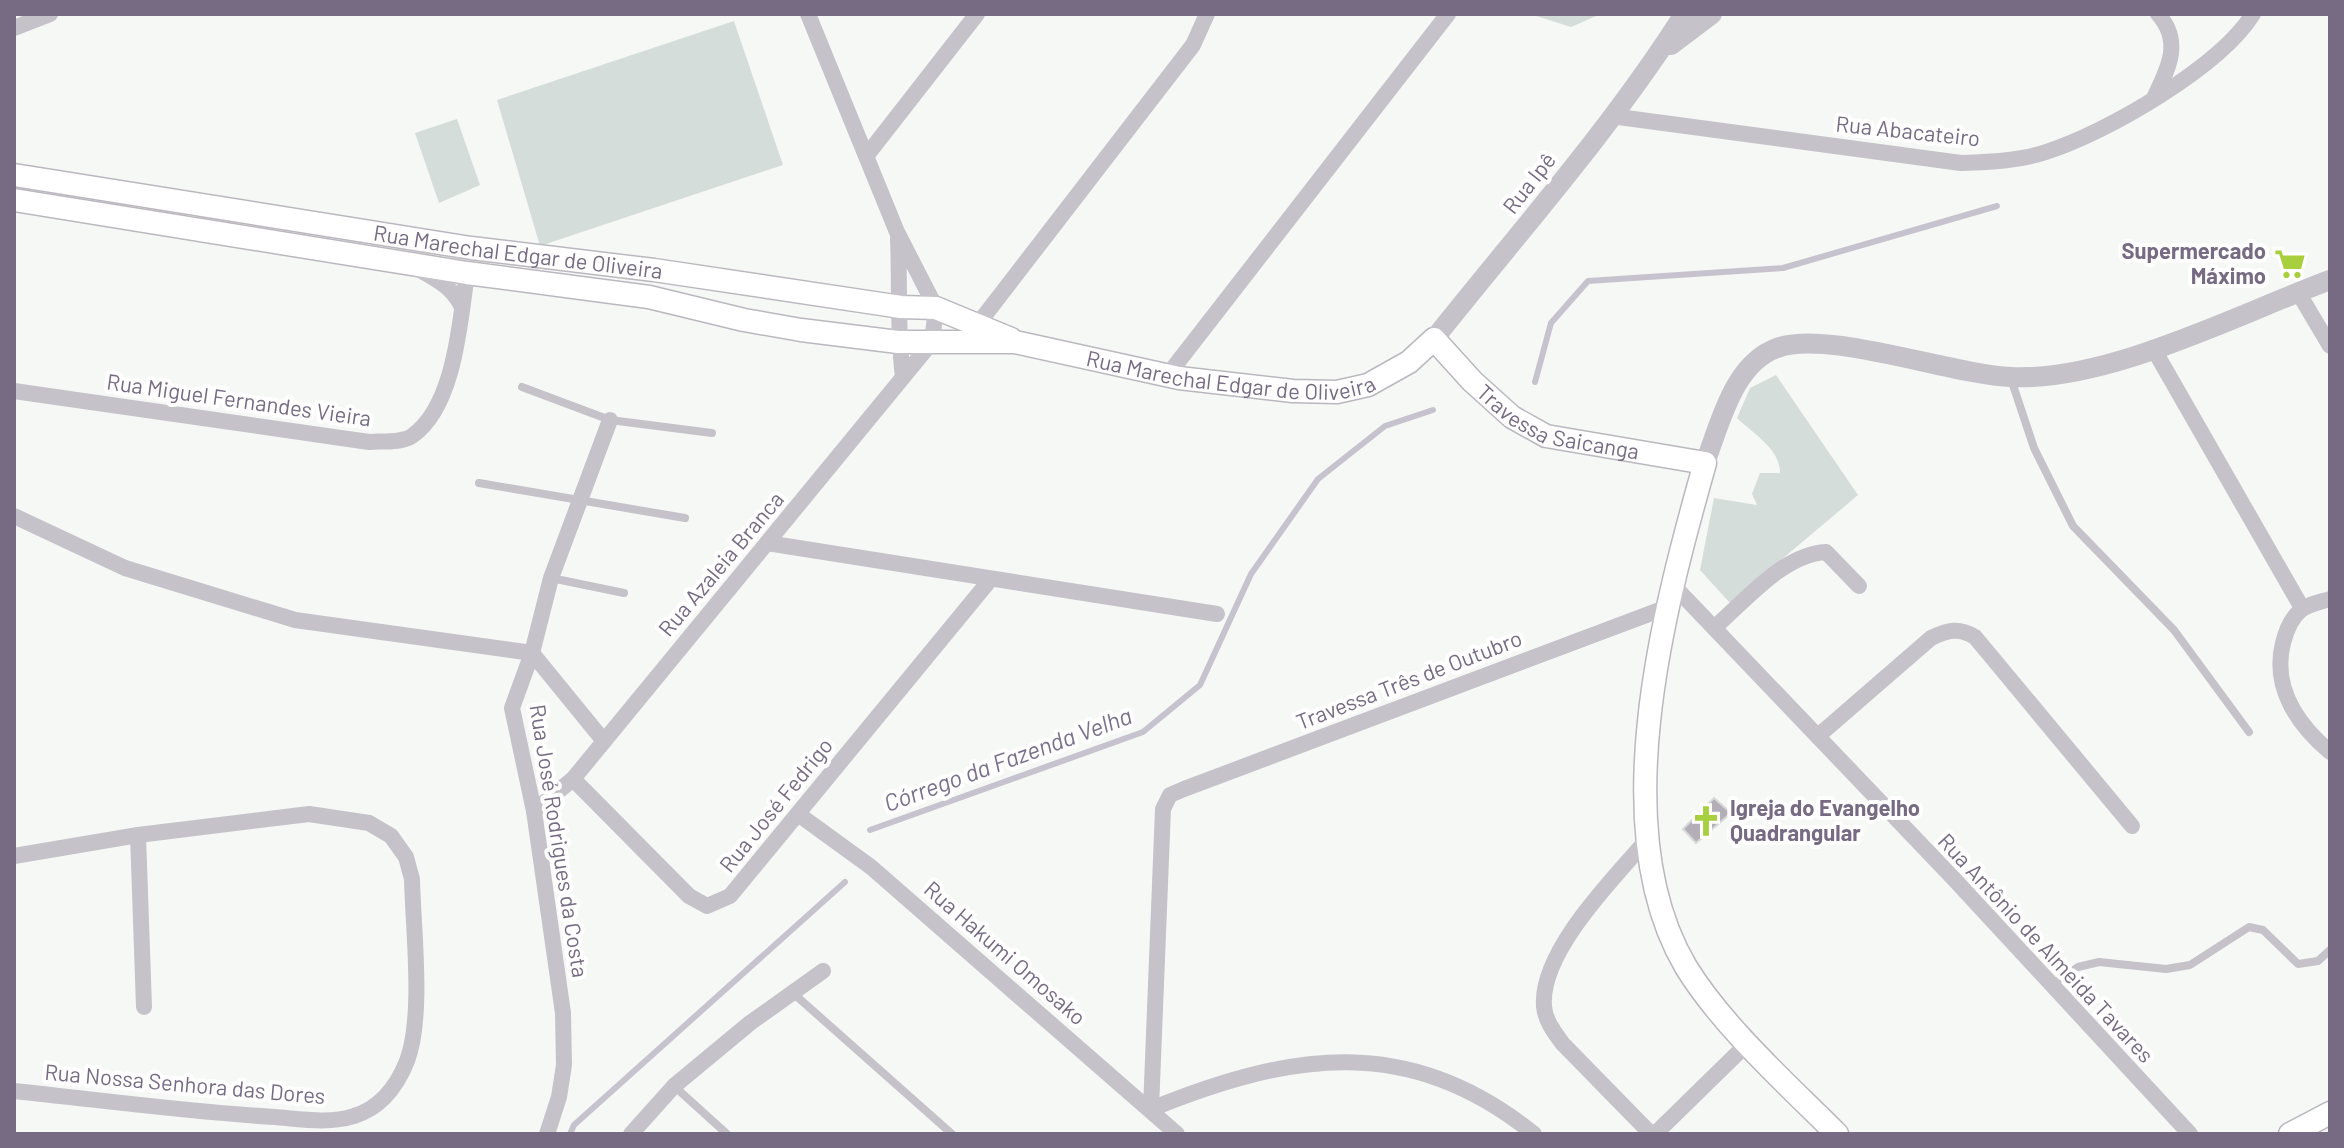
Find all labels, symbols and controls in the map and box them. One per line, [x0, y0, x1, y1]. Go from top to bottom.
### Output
street label: Rua Abacateiro [1835, 109, 1982, 151]
street label: Rua Ipê [1496, 147, 1560, 218]
street label: Rua Marechal Edgar de Oliveira [372, 219, 665, 283]
place label: Supermercado Máximo [2121, 237, 2266, 288]
supermarket icon: Supermercado Máximo [2273, 247, 2307, 281]
street label: Rua Marechal Edgar de Oliveira [1084, 344, 1380, 404]
street label: Rua Miguel Fernandes Vieira [105, 368, 373, 430]
street label: Travessa Saicanga [1472, 378, 1641, 464]
street label: Rua Azaleia Branca [652, 486, 788, 641]
street label: Travessa Três de Outubro [1292, 624, 1525, 734]
water label: Córrego da Fazenda Velha [879, 700, 1136, 817]
street label: Rua José Rodrigues da Costa [526, 702, 594, 979]
street label: Rua José Fedrigo [713, 732, 837, 877]
place label: Igreja do Evangelho Quadrangular [1730, 794, 1920, 845]
church icon: Igreja do Evangelho Quadrangular [1689, 804, 1723, 838]
street label: Rua Antônio de Almeida Tavares [1934, 827, 2160, 1067]
street label: Rua Hakumi Omosako [920, 875, 1092, 1030]
street label: Rua Nossa Senhora das Dores [44, 1058, 327, 1108]

